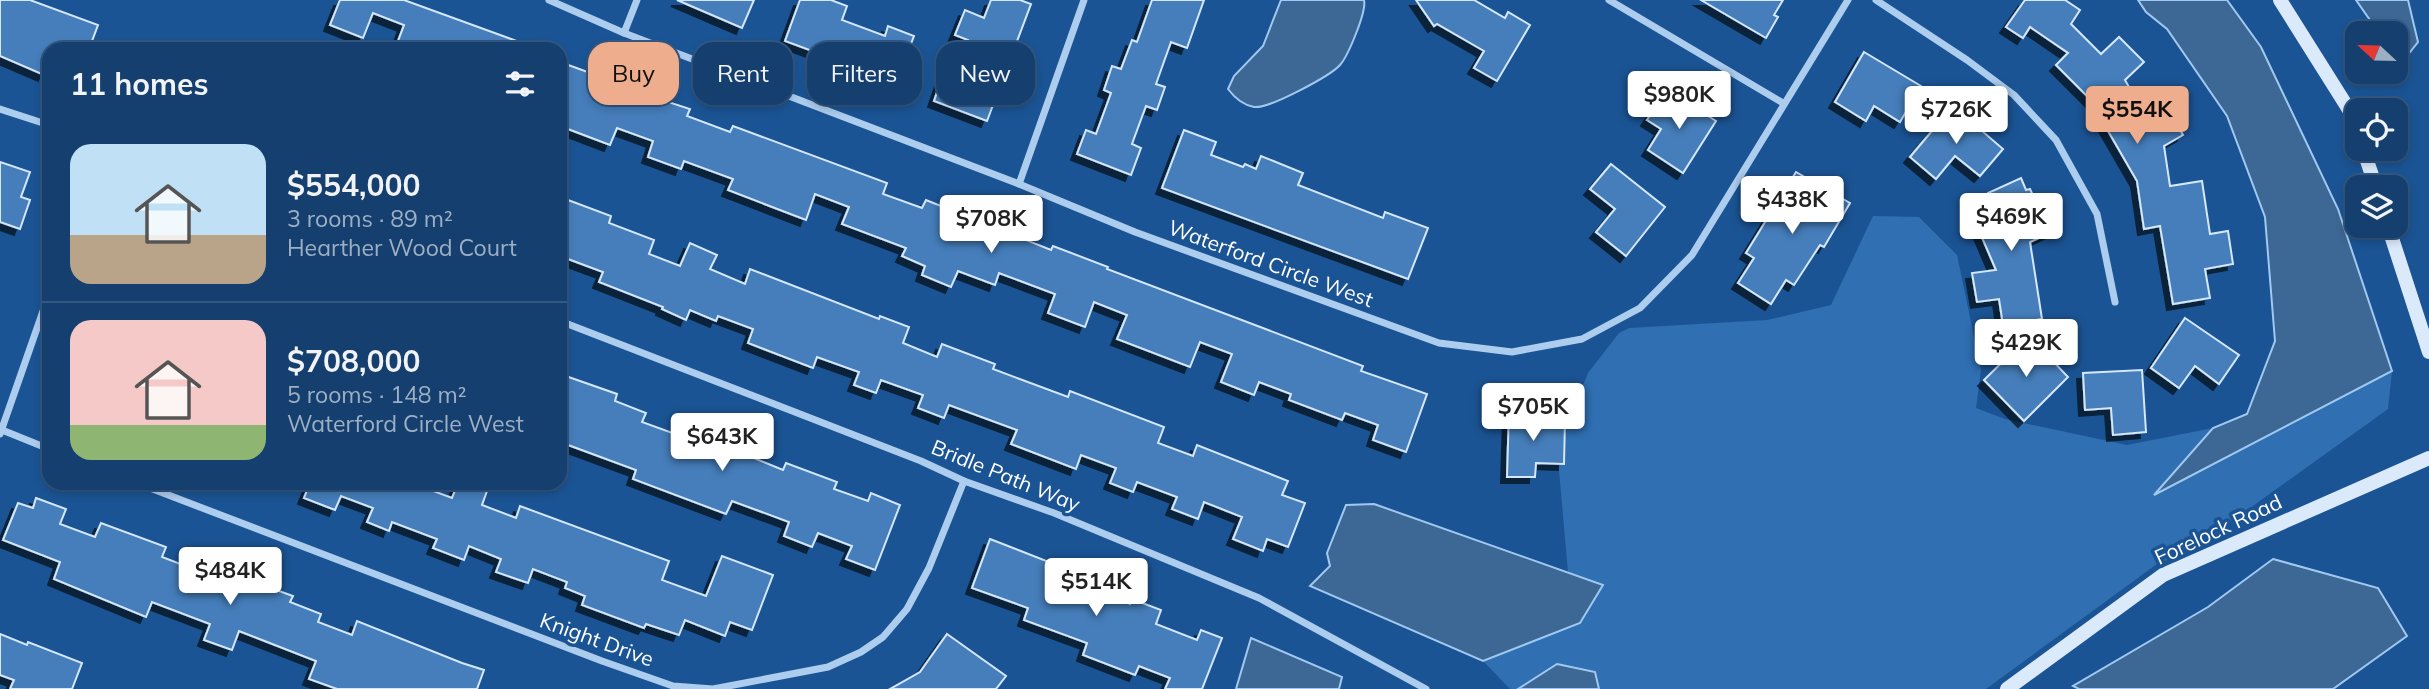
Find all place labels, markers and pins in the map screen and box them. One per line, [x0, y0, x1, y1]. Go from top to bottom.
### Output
pin: $980K [1630, 72, 1728, 131]
pin: $726K [1907, 86, 2005, 146]
pin: $554K [2088, 86, 2186, 146]
pin: $438K [1743, 176, 1841, 236]
pin: $469K [1962, 194, 2060, 253]
pin: $708K [942, 196, 1040, 255]
pin: $429K [1977, 320, 2075, 379]
pin: $705K [1484, 384, 1582, 443]
pin: $643K [673, 414, 771, 473]
pin: $484K [181, 548, 279, 607]
pin: $514K [1047, 558, 1145, 618]

